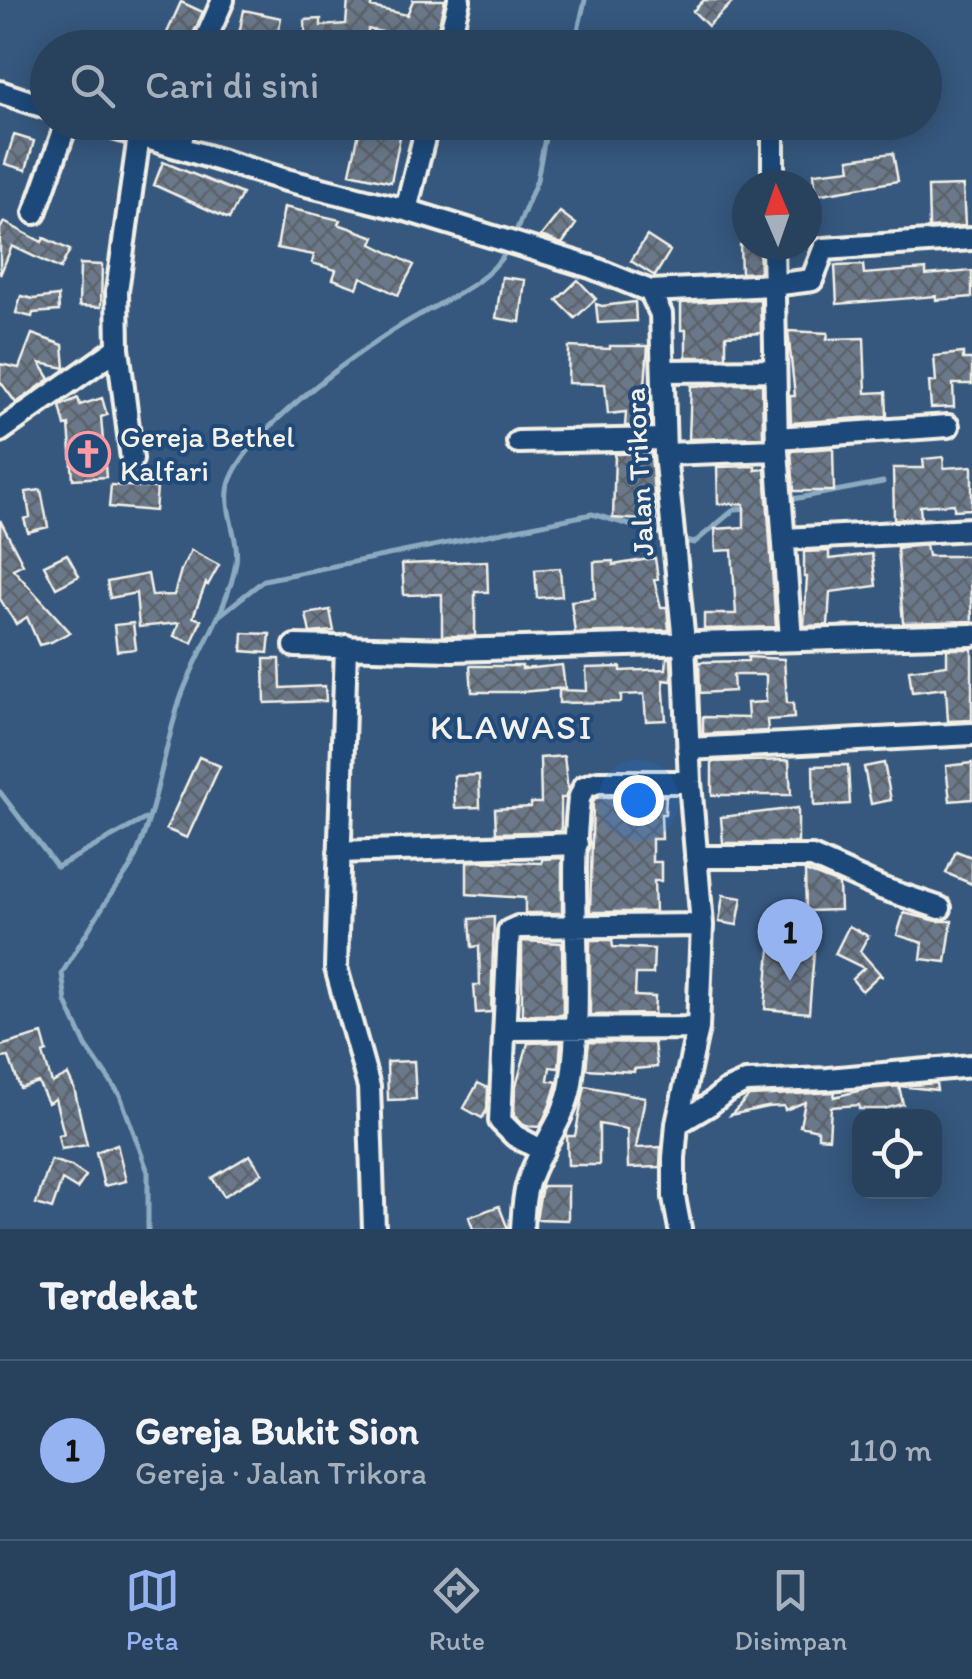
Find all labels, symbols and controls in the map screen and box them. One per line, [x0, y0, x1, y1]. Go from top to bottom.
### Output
search box [30, 30, 942, 140]
icon: search [65, 58, 120, 113]
text: Cari di sini [145, 62, 319, 108]
north arrow [732, 170, 822, 260]
street label: Jalan Trikora [616, 387, 661, 557]
place label: Gereja Bethel Kalfari [120, 418, 295, 489]
church icon: Gereja Bethel Kalfari [65, 431, 111, 477]
district label: KLAWASI [430, 706, 594, 748]
your location [613, 775, 664, 826]
pin: 1 [758, 898, 822, 981]
map controls [852, 1109, 942, 1199]
button: locate [852, 1109, 942, 1199]
text: Terdekat [40, 1269, 198, 1320]
text: Gereja Bukit Sion [135, 1408, 419, 1454]
text: 1 [65, 1431, 80, 1469]
text: 110 m [848, 1431, 932, 1469]
text: Gereja · Jalan Trikora [135, 1454, 427, 1492]
tab: Peta [125, 1563, 180, 1657]
tab: Rute [429, 1563, 485, 1657]
tab: Disimpan [734, 1563, 847, 1657]

